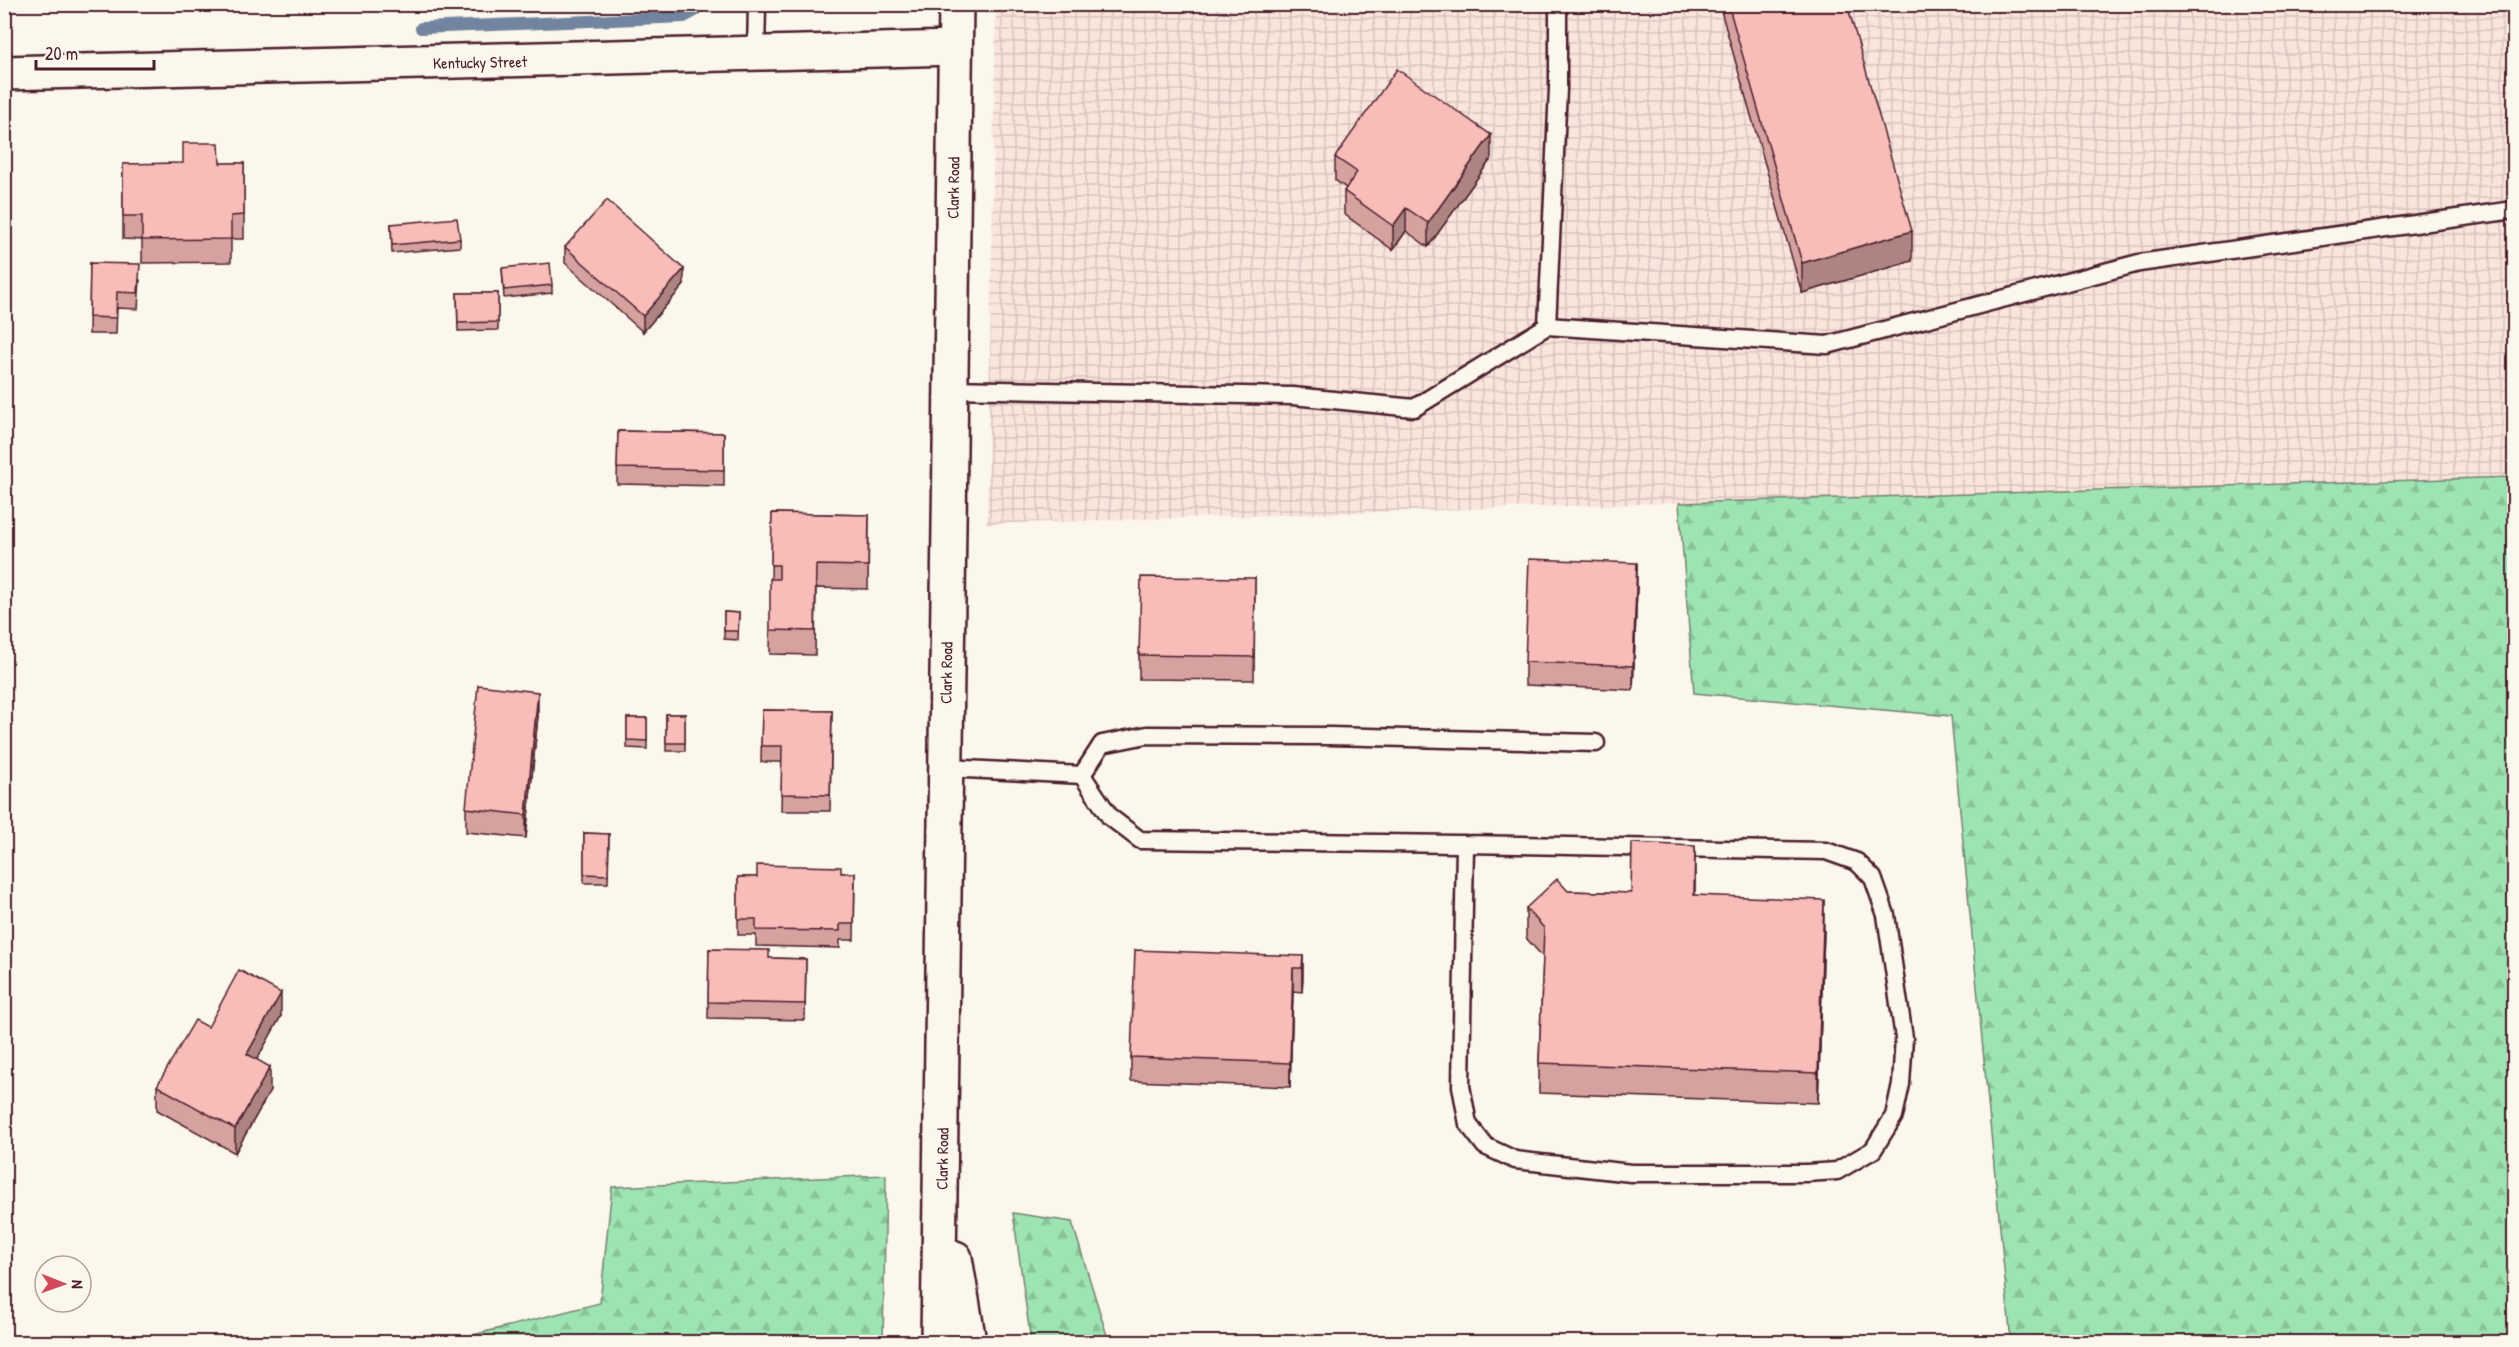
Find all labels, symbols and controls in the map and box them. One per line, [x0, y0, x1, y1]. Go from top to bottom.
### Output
scale bar [36, 33, 154, 71]
text: 20 m [45, 41, 78, 66]
street label: Kentucky Street [433, 50, 528, 74]
street label: Clark Road [941, 157, 965, 219]
street label: Clark Road [934, 642, 958, 704]
street label: Clark Road [930, 1128, 954, 1190]
north arrow [33, 1254, 93, 1314]
text: N [67, 1280, 89, 1289]

